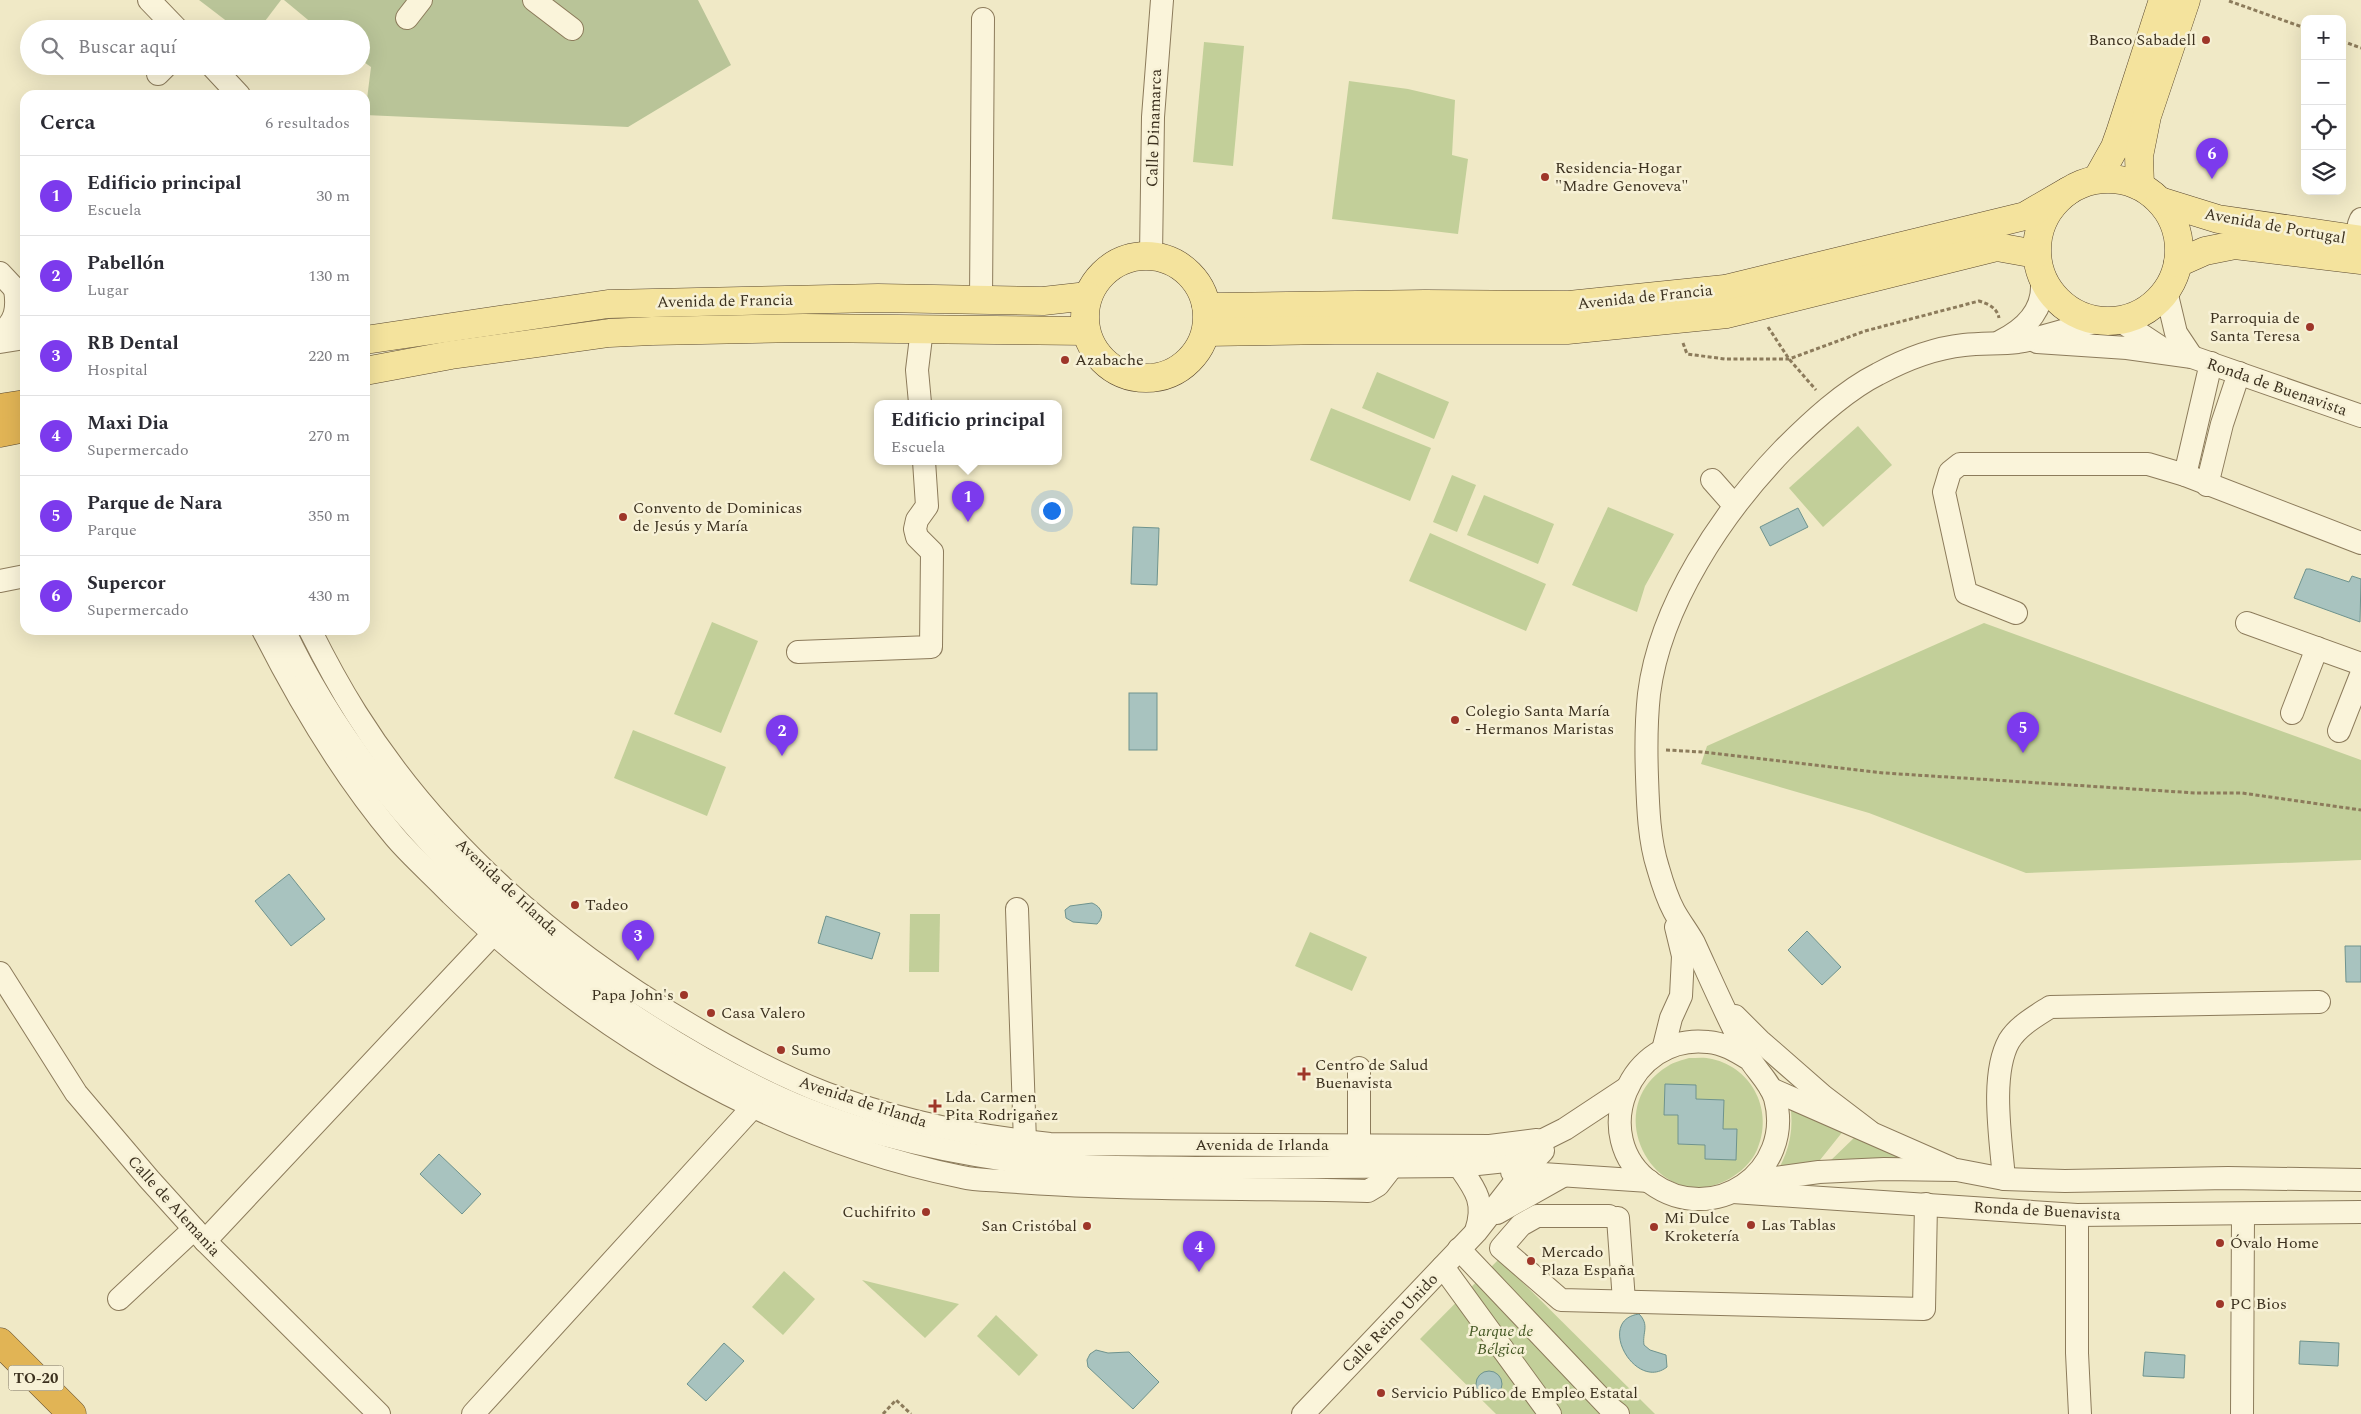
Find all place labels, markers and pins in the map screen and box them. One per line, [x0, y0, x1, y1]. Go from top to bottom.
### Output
place label: Banco Sabadell [2089, 28, 2196, 52]
marker: Banco Sabadell [2200, 34, 2212, 46]
pin: 6 [2196, 138, 2228, 179]
place label: Residencia-Hogar "Madre Genoveva" [1555, 156, 1689, 198]
marker: Residencia-Hogar "Madre Genoveva" [1539, 171, 1551, 183]
place label: Parroquia de Santa Teresa [2209, 306, 2300, 348]
marker: Parroquia de Santa Teresa [2304, 321, 2316, 333]
place label: Azabache [1075, 348, 1144, 372]
marker: Azabache [1059, 354, 1071, 366]
pin: 1 [952, 481, 984, 522]
place label: Convento de Dominicas de Jesús y María [633, 496, 803, 538]
marker: Convento de Dominicas de Jesús y María [617, 511, 629, 523]
place label: Colegio Santa María - Hermanos Maristas [1465, 699, 1614, 741]
pin: 5 [2007, 712, 2039, 753]
marker: Colegio Santa María - Hermanos Maristas [1449, 714, 1461, 726]
pin: 2 [766, 715, 798, 756]
place label: Tadeo [585, 893, 628, 917]
marker: Tadeo [569, 899, 581, 911]
pin: 3 [622, 920, 654, 961]
place label: Papa John's [591, 983, 674, 1007]
marker: Papa John's [678, 989, 690, 1001]
place label: Casa Valero [721, 1001, 805, 1025]
marker: Casa Valero [705, 1007, 717, 1019]
place label: Sumo [791, 1038, 831, 1062]
marker: Sumo [775, 1044, 787, 1056]
place label: Centro de Salud Buenavista [1315, 1053, 1428, 1095]
marker: Centro de Salud Buenavista [1297, 1067, 1311, 1081]
place label: Lda. Carmen Pita Rodrigañez [945, 1085, 1058, 1127]
marker: Lda. Carmen Pita Rodrigañez [929, 1100, 941, 1112]
place label: Cuchifrito [842, 1200, 916, 1224]
marker: Cuchifrito [920, 1206, 932, 1218]
place label: Mi Dulce Kroketería [1664, 1206, 1740, 1248]
place label: Las Tablas [1761, 1213, 1836, 1237]
place label: San Cristóbal [982, 1214, 1077, 1238]
marker: Las Tablas [1745, 1219, 1757, 1231]
marker: San Cristóbal [1081, 1220, 1093, 1232]
marker: Mi Dulce Kroketería [1648, 1221, 1660, 1233]
pin: 4 [1183, 1231, 1215, 1272]
place label: Óvalo Home [2230, 1231, 2319, 1255]
marker: Óvalo Home [2214, 1237, 2226, 1249]
place label: Mercado Plaza España [1541, 1240, 1635, 1282]
marker: Mercado Plaza España [1525, 1255, 1537, 1267]
place label: PC Bios [2230, 1292, 2287, 1316]
marker: PC Bios [2214, 1298, 2226, 1310]
place label: Servicio Público de Empleo Estatal [1391, 1381, 1638, 1405]
marker: Servicio Público de Empleo Estatal [1375, 1387, 1387, 1399]

